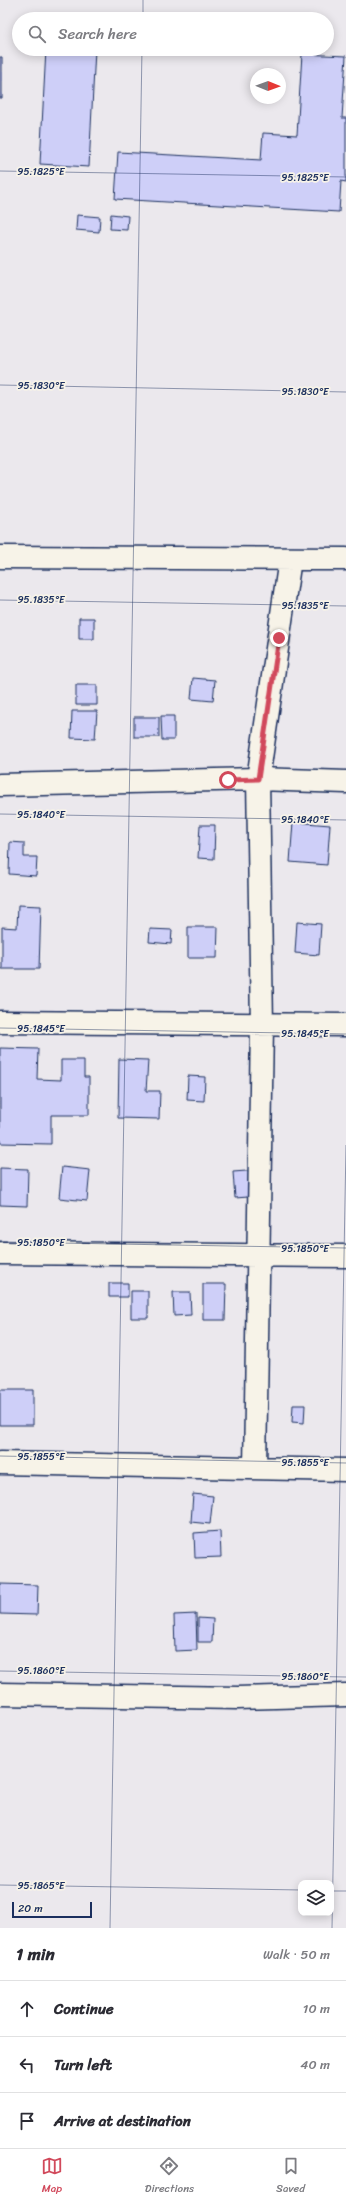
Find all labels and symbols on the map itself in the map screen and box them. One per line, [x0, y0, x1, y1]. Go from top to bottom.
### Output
north arrow [250, 68, 286, 104]
text: 95.1825°E [17, 163, 66, 181]
text: 95.1825°E [281, 169, 330, 187]
text: 95.1830°E [17, 377, 66, 395]
text: 95.1830°E [281, 383, 330, 401]
text: 95.1835°E [17, 591, 66, 609]
text: 95.1835°E [281, 597, 330, 615]
route end [270, 629, 288, 647]
route start [219, 771, 237, 789]
text: 95.1840°E [17, 806, 66, 824]
text: 95.1840°E [281, 811, 330, 829]
text: 95.1845°E [17, 1020, 66, 1038]
text: 95.1845°E [281, 1025, 330, 1043]
text: 95.1850°E [17, 1234, 66, 1252]
text: 95.1850°E [281, 1240, 330, 1258]
text: 95.1855°E [17, 1448, 66, 1466]
text: 95.1855°E [281, 1454, 330, 1472]
text: 95.1860°E [17, 1662, 66, 1680]
text: 95.1860°E [281, 1668, 330, 1686]
text: 95.1865°E [17, 1877, 66, 1895]
scale bar [12, 1900, 92, 1919]

